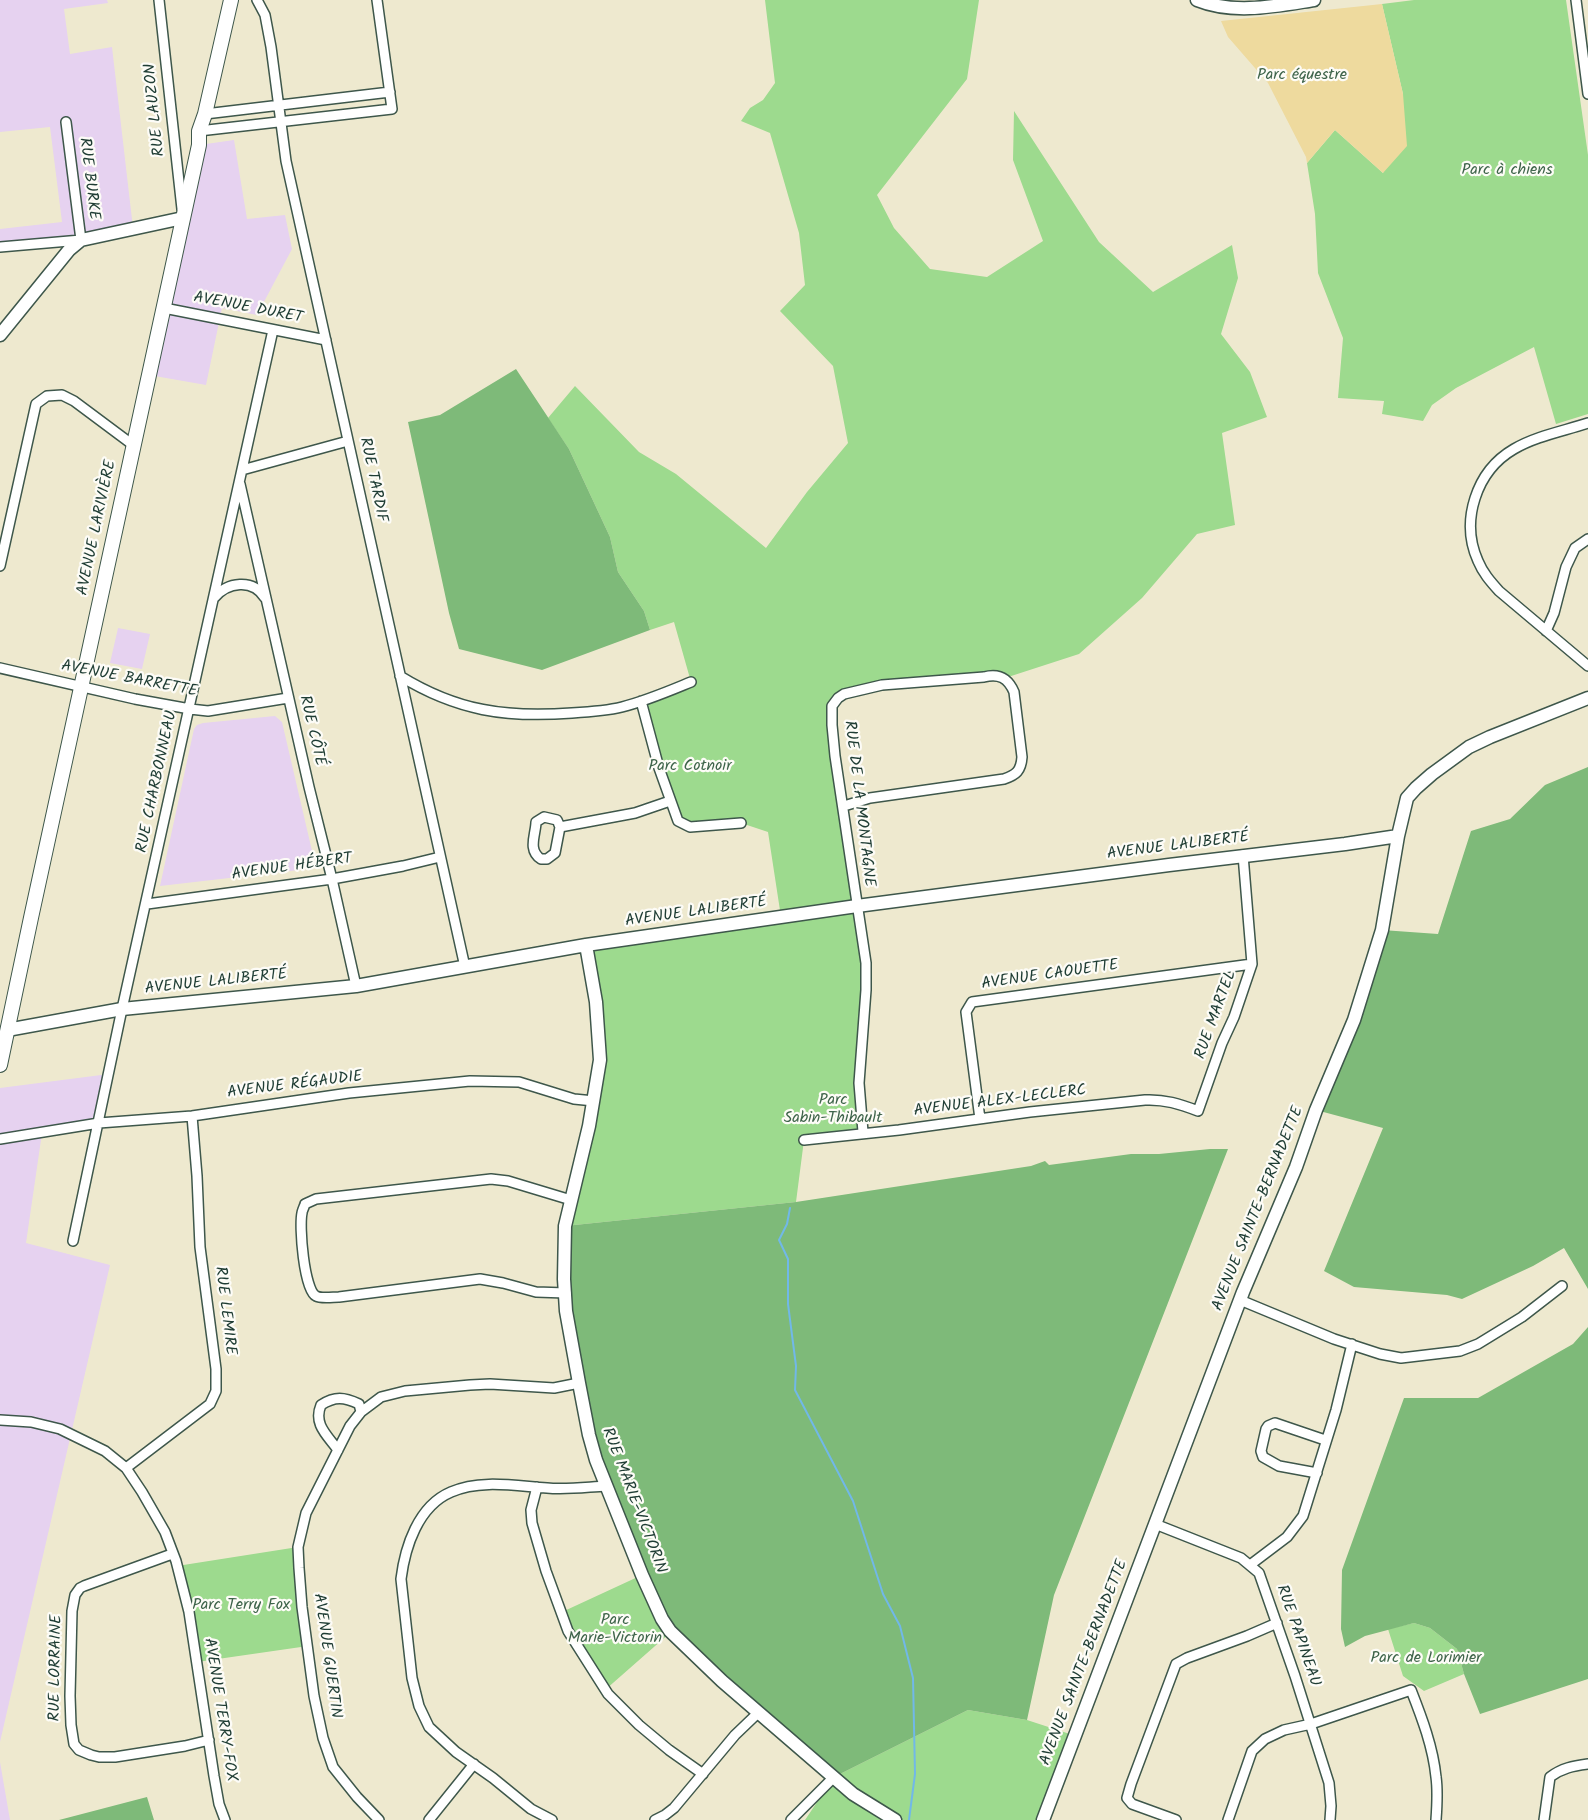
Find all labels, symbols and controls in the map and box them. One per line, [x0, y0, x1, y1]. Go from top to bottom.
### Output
street label: RUE LAUZON [142, 63, 170, 157]
park label: Parc équestre [1257, 66, 1347, 86]
street label: RUE BURKE [73, 137, 103, 221]
park label: Parc à chiens [1461, 161, 1553, 181]
street label: AVENUE DURET [192, 289, 304, 329]
street label: RUE TARDIF [354, 436, 390, 524]
street label: AVENUE LARIVIÈRE [74, 458, 122, 598]
street label: AVENUE BARRETTE [59, 657, 199, 703]
street label: RUE CÔTÉ [294, 694, 328, 768]
street label: RUE CHARBONNEAU [134, 709, 182, 855]
street label: RUE DE LA MONTAGNE [838, 720, 878, 888]
park label: Parc Cotnoir [649, 757, 731, 777]
street label: AVENUE LALIBERTÉ [1106, 829, 1250, 865]
street label: AVENUE HÉBERT [231, 850, 353, 886]
street label: AVENUE LALIBERTÉ [624, 894, 768, 932]
street label: AVENUE CAOUETTE [980, 957, 1120, 995]
street label: AVENUE LALIBERTÉ [144, 966, 288, 1000]
street label: RUE MARTEL [1192, 968, 1242, 1062]
street label: AVENUE RÉGAUDIE [226, 1068, 364, 1104]
street label: AVENUE ALEX-LECLERC [913, 1082, 1087, 1122]
park label: Parc Sabin-Thibault [784, 1091, 882, 1129]
street label: AVENUE SAINTE-BERNADETTE [1209, 1104, 1309, 1314]
street label: RUE LEMIRE [209, 1266, 239, 1356]
street label: RUE MARIE-VICTORIN [596, 1425, 670, 1577]
street label: AVENUE SAINTE-BERNADETTE [1037, 1557, 1133, 1769]
street label: RUE PAPINEAU [1271, 1583, 1323, 1689]
street label: AVENUE GUERTIN [308, 1592, 344, 1720]
park label: Parc Terry Fox [192, 1596, 290, 1616]
park label: Parc Marie-Victorin [568, 1611, 662, 1649]
street label: RUE LORRAINE [46, 1614, 68, 1722]
street label: AVENUE TERRY-FOX [198, 1637, 240, 1783]
park label: Parc de Lorimier [1371, 1649, 1481, 1669]

